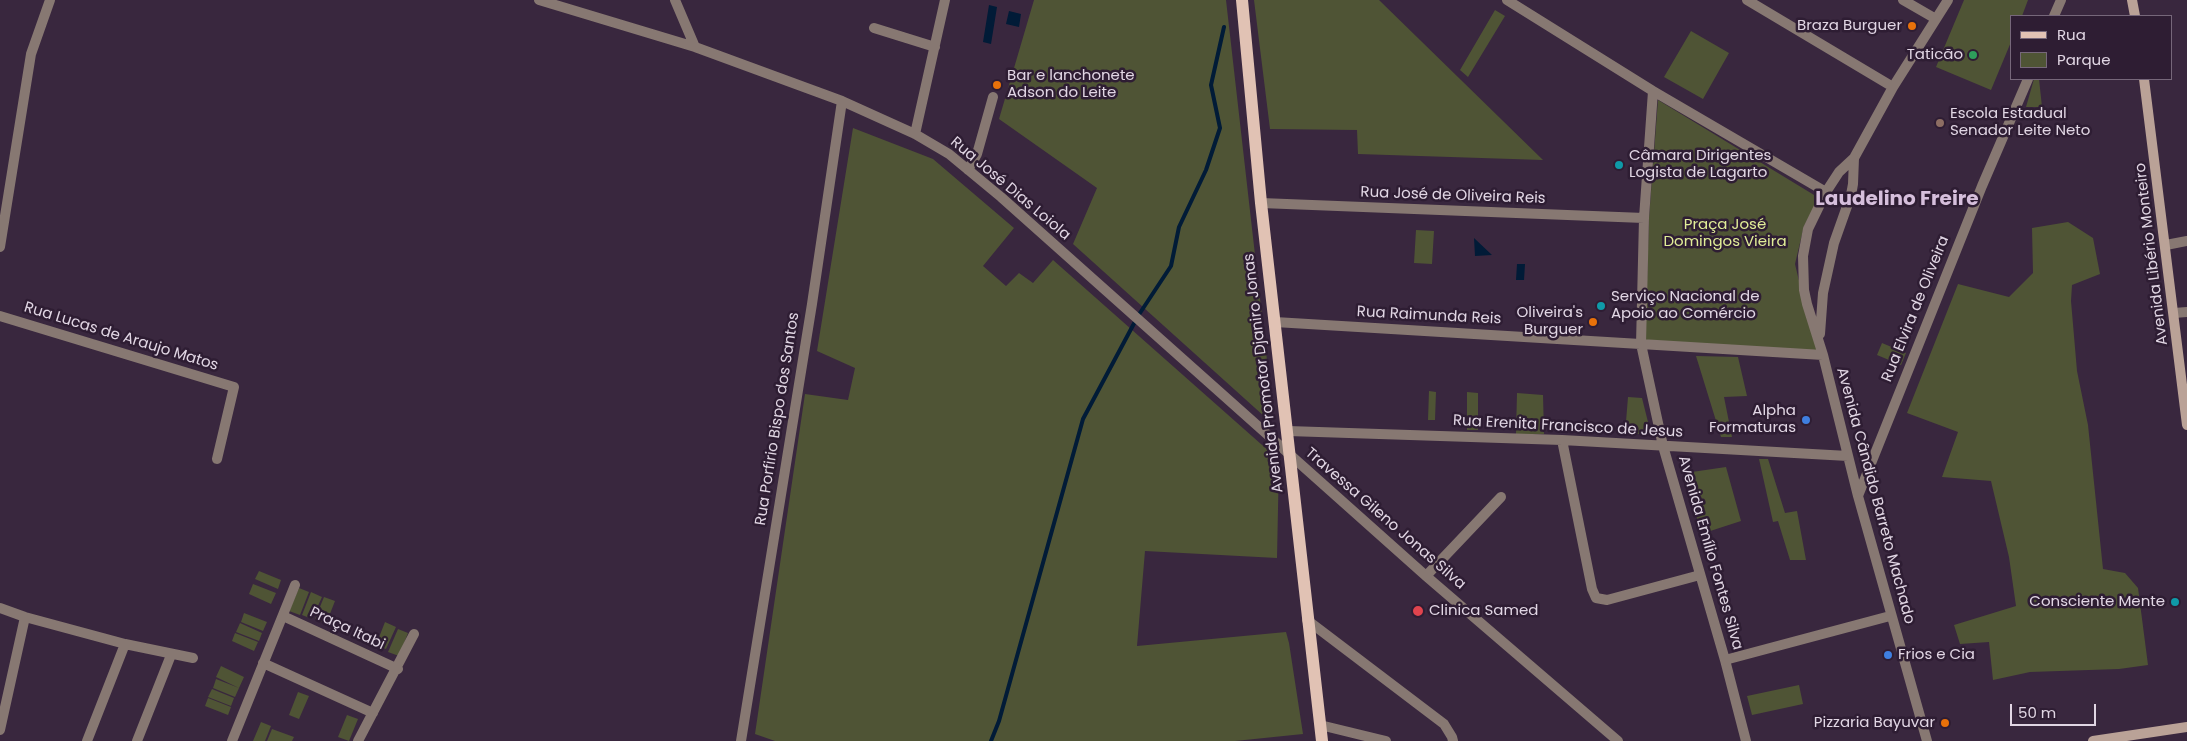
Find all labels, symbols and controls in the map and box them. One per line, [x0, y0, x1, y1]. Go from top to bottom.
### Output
legend [2010, 15, 2172, 80]
place label: Braza Burguer [1797, 17, 1902, 35]
marker: Braza Burguer [1906, 20, 1918, 32]
text: Rua [2057, 24, 2086, 45]
place label: Taticão [1907, 46, 1963, 64]
marker: Taticão [1967, 49, 1979, 61]
text: Parque [2057, 49, 2110, 70]
place label: Bar e lanchonete Adson do Leite [1007, 67, 1135, 102]
marker: Bar e lanchonete Adson do Leite [991, 79, 1003, 91]
place label: Escola Estadual Senador Leite Neto [1950, 105, 2090, 140]
marker: Escola Estadual Senador Leite Neto [1934, 117, 1946, 129]
street label: Rua José Dias Loiola [946, 134, 1074, 244]
place label: Câmara Dirigentes Logista de Lagarto [1629, 147, 1771, 182]
marker: Câmara Dirigentes Logista de Lagarto [1613, 159, 1625, 171]
street label: Avenida Libério Monteiro [2132, 162, 2172, 346]
street label: Rua José de Oliveira Reis [1360, 184, 1546, 208]
district label: Laudelino Freire [1815, 188, 1979, 212]
park label: Praça José Domingos Vieira [1663, 216, 1787, 251]
street label: Rua Elvira de Oliveira [1878, 233, 1954, 385]
street label: Avenida Promotor Djaniro Jonas [1240, 252, 1288, 494]
place label: Serviço Nacional de Apoio ao Comércio [1611, 288, 1759, 323]
street label: Rua Lucas de Araujo Matos [22, 299, 220, 375]
marker: Serviço Nacional de Apoio ao Comércio [1595, 300, 1607, 312]
street label: Rua Raimunda Reis [1356, 303, 1502, 329]
place label: Oliveira's Burguer [1516, 304, 1583, 339]
street label: Rua Porfirio Bispo dos Santos [752, 311, 804, 527]
marker: Oliveira's Burguer [1587, 316, 1599, 328]
street label: Avenida Cândido Barreto Machado [1832, 366, 1918, 626]
place label: Alpha Formaturas [1709, 402, 1796, 437]
street label: Rua Erenita Francisco de Jesus [1452, 412, 1684, 442]
marker: Alpha Formaturas [1800, 414, 1812, 426]
street label: Travessa Gileno Jonas Silva [1301, 444, 1469, 594]
street label: Avenida Emílio Fontes Silva [1674, 454, 1746, 652]
place label: Consciente Mente [2029, 593, 2165, 611]
marker: Consciente Mente [2169, 596, 2181, 608]
place label: Clinica Samed [1429, 602, 1538, 620]
street label: Praça Itabi [307, 604, 387, 654]
marker: Clinica Samed [1411, 604, 1425, 618]
place label: Frios e Cia [1898, 646, 1975, 664]
marker: Frios e Cia [1882, 649, 1894, 661]
scale bar [2012, 694, 2098, 726]
text: 50 m [2018, 702, 2056, 723]
place label: Pizzaria Bayuvar [1814, 714, 1935, 732]
marker: Pizzaria Bayuvar [1939, 717, 1951, 729]

